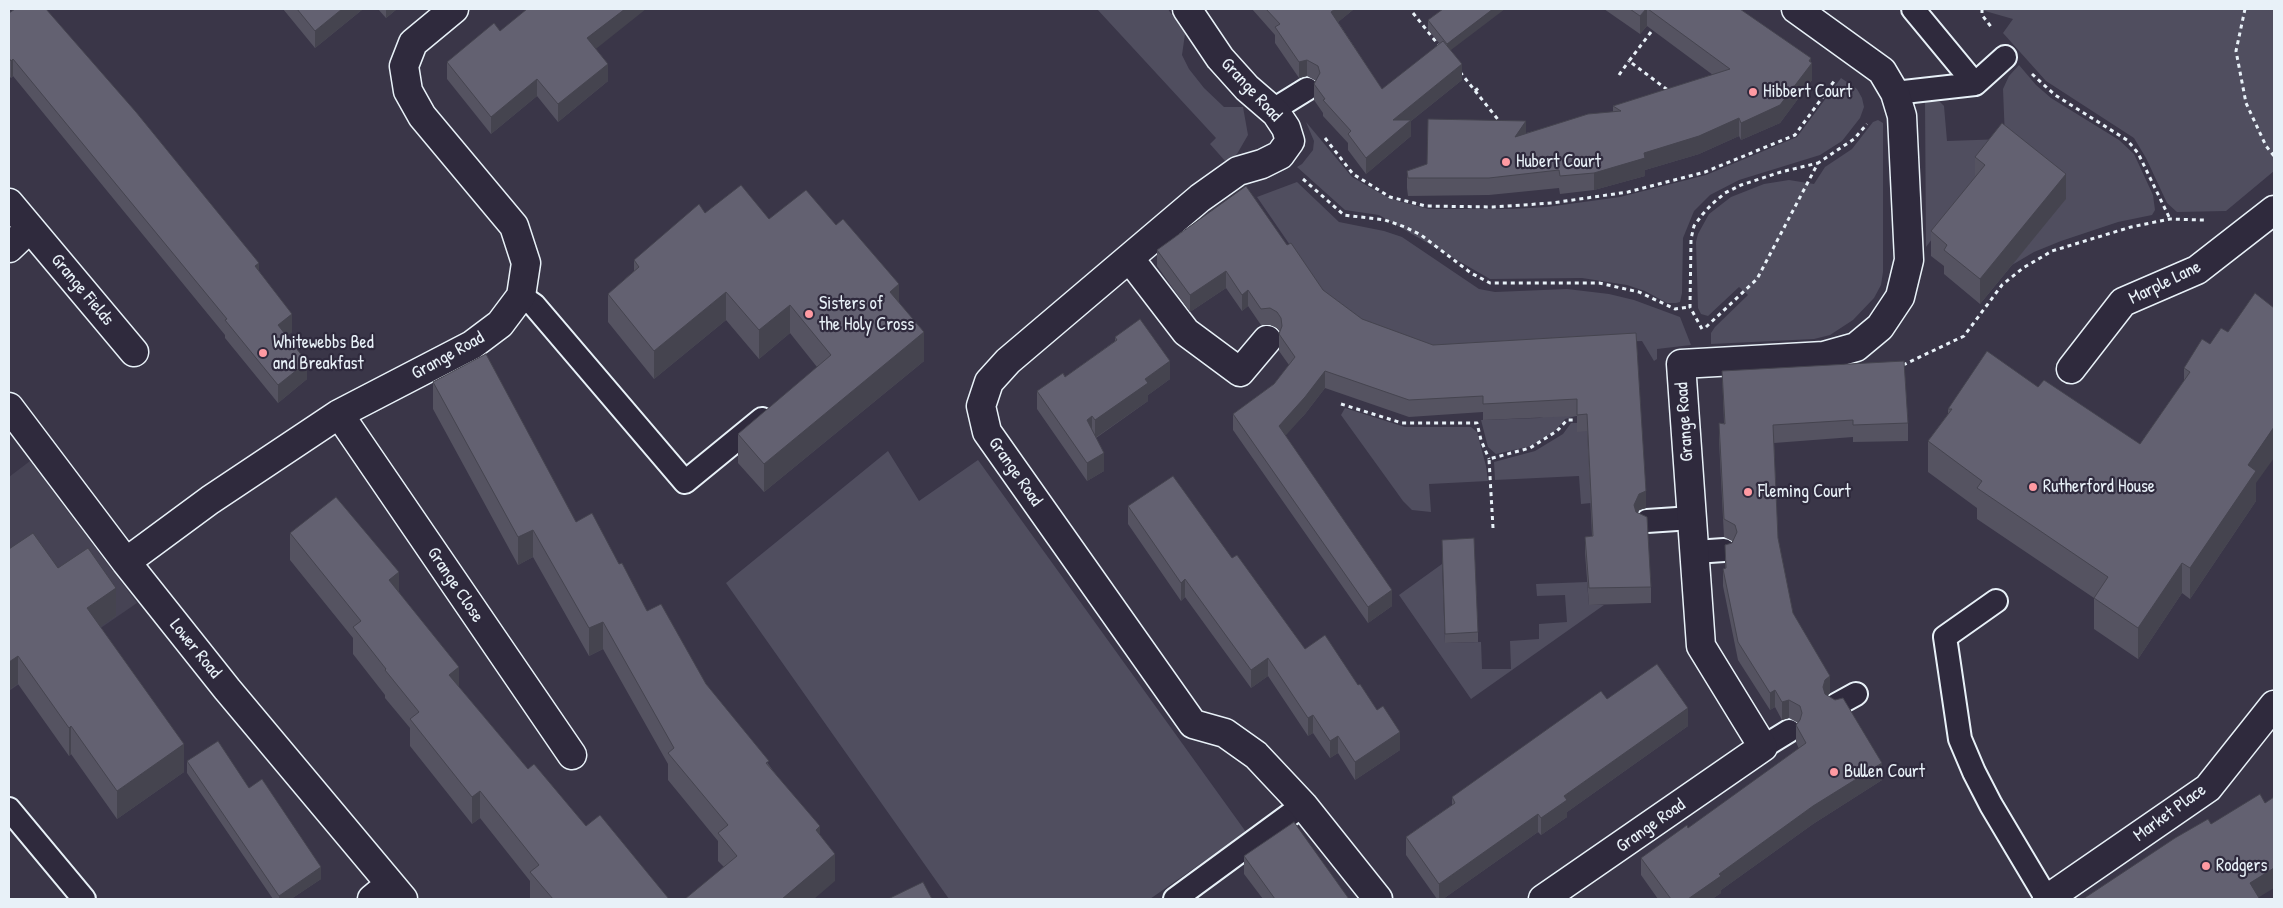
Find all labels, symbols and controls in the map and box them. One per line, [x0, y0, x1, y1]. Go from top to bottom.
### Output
street label: Grange Road [1216, 54, 1286, 126]
place label: Hibbert Court [1763, 81, 1852, 103]
marker: Hibbert Court [1747, 86, 1759, 98]
place label: Hubert Court [1516, 151, 1601, 173]
marker: Hubert Court [1500, 156, 1512, 168]
street label: Grange Fields [46, 250, 118, 330]
street label: Marple Lane [2125, 256, 2205, 310]
place label: Sisters of the Holy Cross [819, 293, 914, 336]
marker: Sisters of the Holy Cross [803, 308, 815, 320]
street label: Grange Road [408, 327, 488, 385]
place label: Whitewebbs Bed and Breakfast [273, 332, 374, 374]
marker: Whitewebbs Bed and Breakfast [257, 347, 269, 359]
street label: Grange Road [1671, 382, 1699, 462]
street label: Grange Road [983, 433, 1047, 511]
place label: Rutherford House [2043, 476, 2155, 498]
place label: Fleming Court [1758, 481, 1851, 503]
marker: Rutherford House [2027, 481, 2039, 493]
marker: Fleming Court [1742, 486, 1754, 498]
street label: Grange Close [422, 543, 488, 627]
street label: Lower Road [165, 615, 225, 683]
place label: Bullen Court [1844, 761, 1925, 783]
marker: Bullen Court [1828, 766, 1840, 778]
street label: Market Place [2130, 779, 2210, 847]
street label: Grange Road [1612, 794, 1690, 858]
place label: Rodgers [2216, 855, 2267, 877]
marker: Rodgers [2200, 860, 2212, 872]

